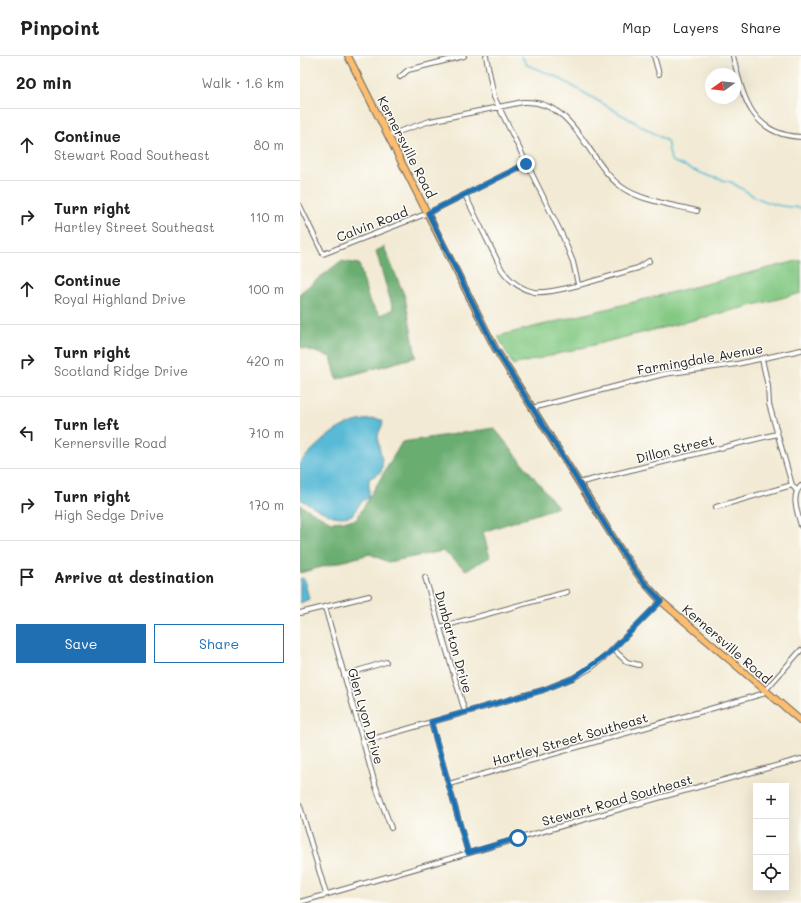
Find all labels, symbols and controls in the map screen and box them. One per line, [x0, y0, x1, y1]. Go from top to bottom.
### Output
text: Pinpoint [20, 15, 100, 40]
text: Map [622, 18, 651, 37]
text: Layers [673, 18, 719, 37]
text: Share [741, 18, 781, 37]
north arrow [705, 68, 741, 104]
text: 20 min [16, 71, 72, 93]
text: Walk · 1.6 km [201, 74, 284, 91]
street label: Kernersville Road [374, 93, 441, 201]
text: Continue [54, 126, 121, 146]
icon: ahead [16, 134, 38, 156]
text: 80 m [254, 136, 284, 153]
text: Stewart Road Southeast [54, 146, 210, 163]
route end [517, 155, 535, 173]
text: Turn right [54, 198, 131, 218]
street label: Calvin Road [334, 202, 410, 245]
icon: right [16, 206, 38, 228]
text: 110 m [250, 208, 284, 225]
text: Hartley Street Southeast [54, 218, 215, 235]
text: Continue [54, 270, 121, 290]
icon: ahead [16, 278, 38, 300]
text: 100 m [248, 280, 284, 297]
text: Royal Highland Drive [54, 290, 186, 307]
street label: Farmingdale Avenue [636, 339, 764, 378]
text: Turn right [54, 342, 131, 362]
icon: right [16, 350, 38, 372]
text: 420 m [247, 352, 284, 369]
text: Scotland Ridge Drive [54, 362, 188, 379]
text: Turn left [54, 414, 119, 434]
icon: left [16, 422, 38, 444]
text: 710 m [248, 424, 284, 441]
street label: Dillon Street [634, 431, 716, 466]
text: Kernersville Road [54, 434, 167, 451]
text: Turn right [54, 486, 131, 506]
icon: right [16, 494, 38, 516]
text: 170 m [248, 496, 284, 513]
text: High Sedge Drive [54, 506, 164, 523]
icon: arrive [16, 566, 38, 588]
text: Arrive at destination [54, 567, 214, 587]
street label: Dunbarton Drive [432, 589, 477, 695]
street label: Kernersville Road [679, 600, 775, 687]
button: Save [16, 624, 146, 663]
button: Share [154, 624, 284, 663]
street label: Glen Lyon Drive [345, 666, 388, 766]
street label: Hartley Street Southeast [490, 708, 650, 769]
street label: Stewart Road Southeast [540, 770, 694, 829]
map controls [753, 783, 789, 891]
button: + [753, 783, 789, 819]
button: − [753, 819, 789, 855]
route start [509, 829, 527, 847]
button: locate [753, 855, 789, 891]

